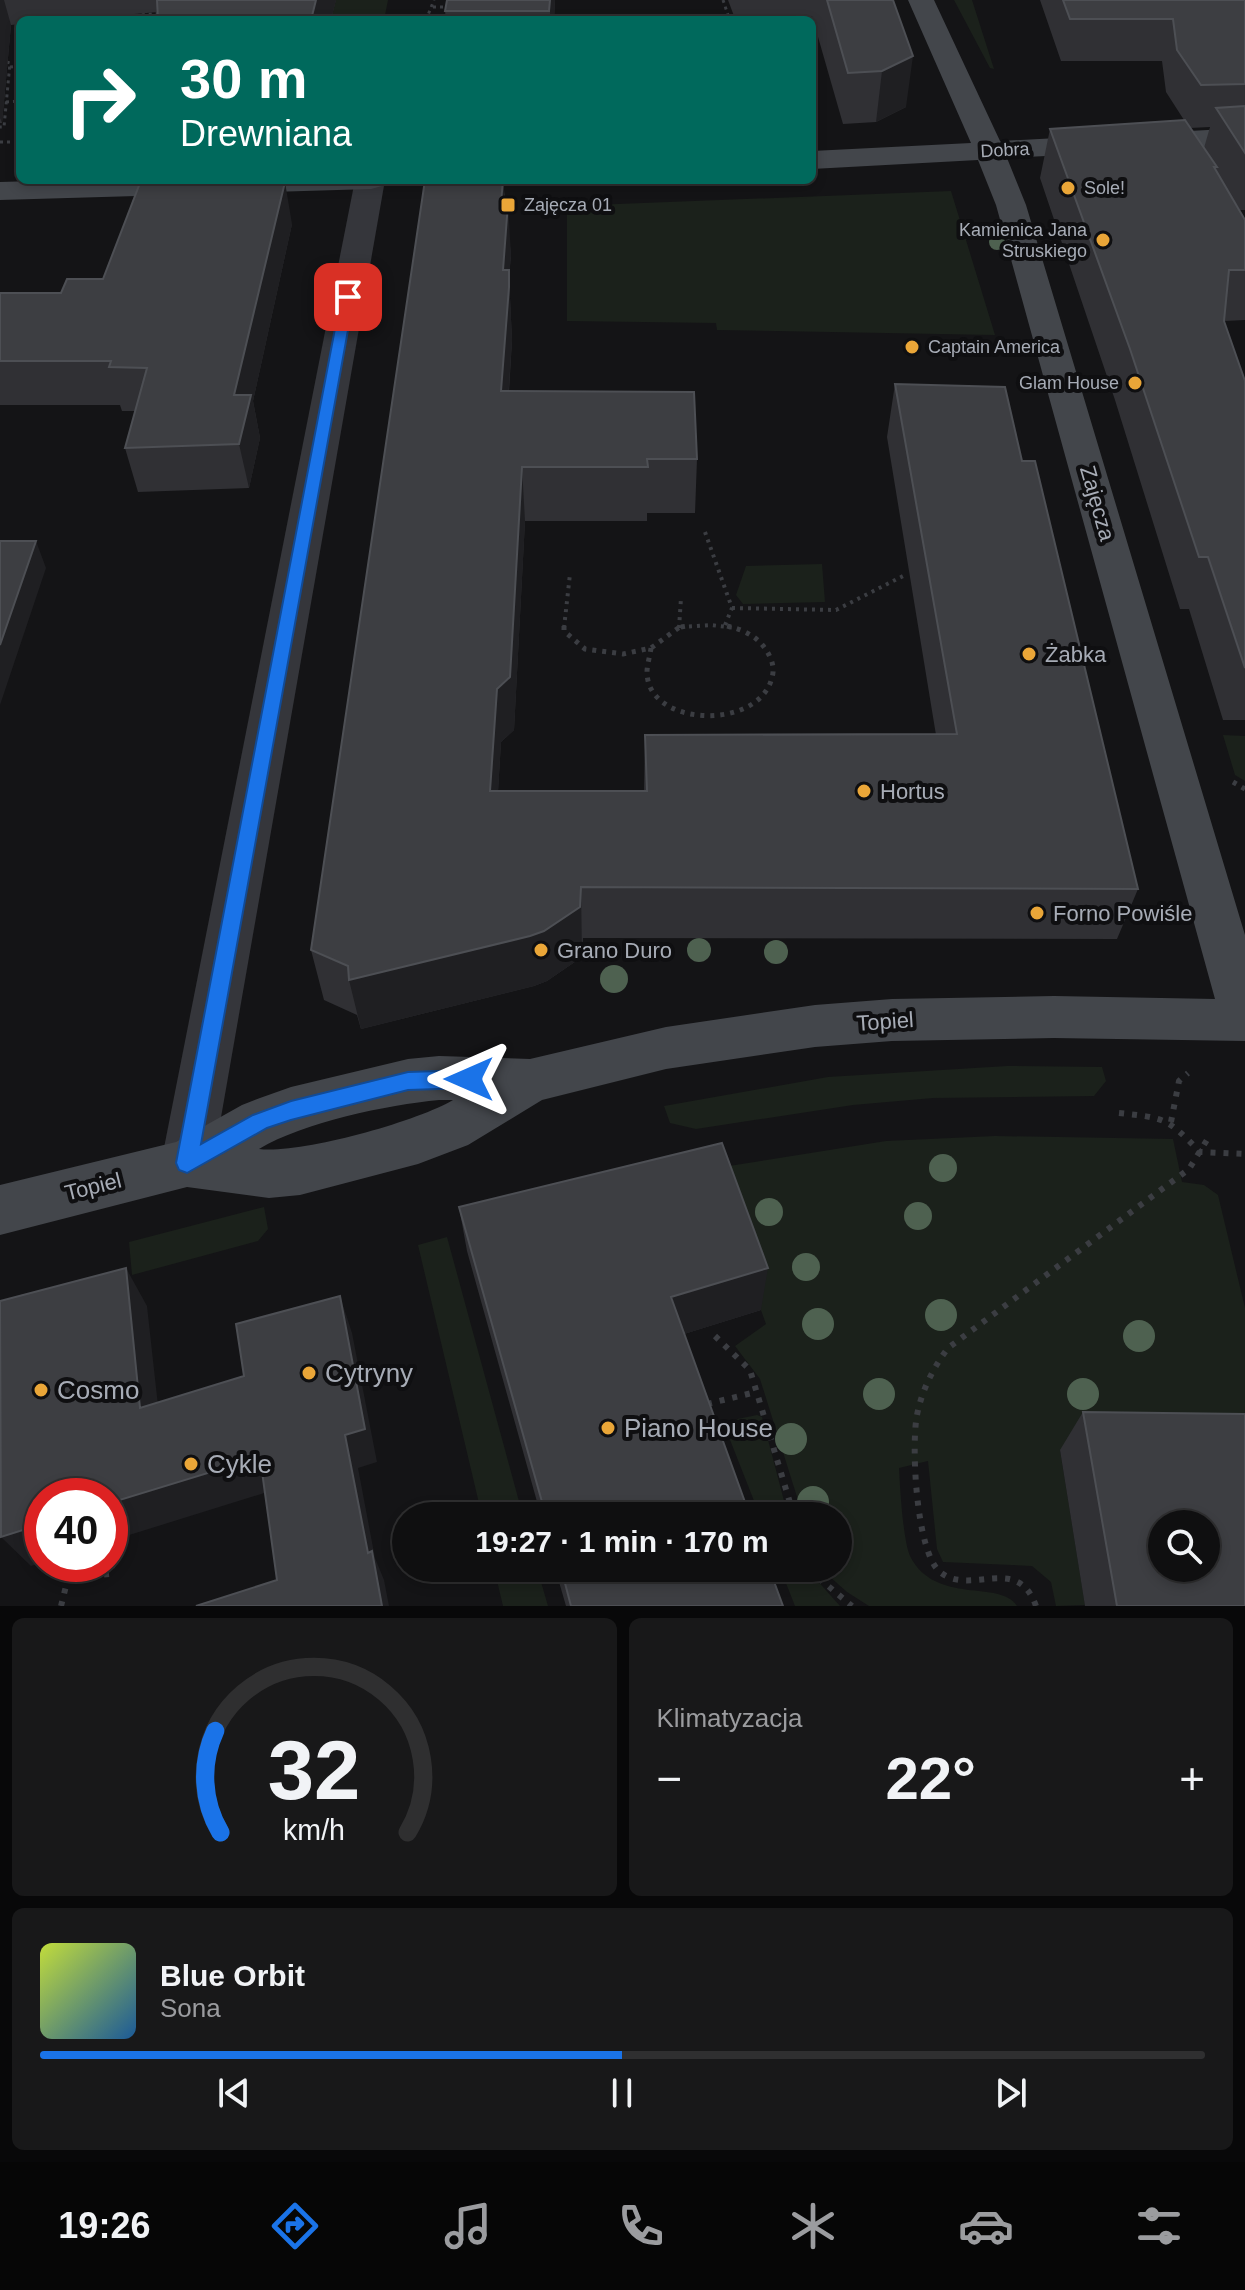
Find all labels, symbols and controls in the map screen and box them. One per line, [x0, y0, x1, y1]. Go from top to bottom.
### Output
text: 30 m [180, 47, 308, 110]
icon: right [48, 48, 152, 152]
text: Drewniana [180, 113, 352, 154]
street label: Dobra [980, 139, 1031, 161]
place label: Sole! [1084, 178, 1125, 198]
marker: Sole! [1059, 179, 1077, 197]
place label: Zajęcza 01 [524, 195, 612, 215]
marker: Zajęcza 01 [499, 196, 517, 214]
place label: Kamienica Jana Struskiego [959, 220, 1088, 261]
marker: Kamienica Jana Struskiego [1094, 231, 1112, 249]
pin [314, 263, 382, 331]
icon: arrive [326, 275, 370, 319]
place label: Captain America [928, 337, 1061, 357]
marker: Captain America [903, 338, 921, 356]
place label: Glam House [1019, 373, 1119, 393]
marker: Glam House [1126, 374, 1144, 392]
street label: Zajęcza [1075, 463, 1120, 544]
place label: Żabka [1045, 642, 1107, 667]
marker: Żabka [1020, 645, 1038, 663]
place label: Hortus [880, 779, 945, 804]
marker: Hortus [855, 782, 873, 800]
place label: Forno Powiśle [1053, 901, 1192, 926]
marker: Forno Powiśle [1028, 904, 1046, 922]
place label: Grano Duro [557, 938, 672, 963]
marker: Grano Duro [532, 941, 550, 959]
street label: Topiel [855, 1007, 915, 1036]
position arrow [427, 1037, 511, 1121]
street label: Topiel [62, 1167, 124, 1206]
place label: Cytryny [325, 1358, 413, 1388]
marker: Cytryny [300, 1364, 318, 1382]
place label: Cosmo [57, 1375, 139, 1405]
marker: Cosmo [32, 1381, 50, 1399]
place label: Piano House [624, 1413, 773, 1443]
marker: Piano House [599, 1419, 617, 1437]
place label: Cykle [207, 1449, 272, 1479]
marker: Cykle [182, 1455, 200, 1473]
speed limit sign: 40 [24, 1478, 128, 1582]
map controls [1148, 1510, 1220, 1582]
button: search [1148, 1510, 1220, 1582]
text: 19:27 · 1 min · 170 m [475, 1525, 769, 1558]
text: Klimatyzacja [657, 1703, 802, 1733]
text: 32 [268, 1724, 361, 1817]
text: 22° [885, 1745, 976, 1812]
text: − [657, 1754, 682, 1803]
text: + [1179, 1754, 1205, 1803]
text: km/h [283, 1814, 345, 1846]
text: Blue Orbit [160, 1959, 305, 1992]
text: Sona [160, 1993, 221, 2023]
icon: previous [212, 2071, 256, 2115]
icon: pause [600, 2071, 644, 2115]
icon: next [989, 2071, 1033, 2115]
icon: directions [267, 2198, 323, 2254]
icon: music [440, 2198, 496, 2254]
icon: phone [613, 2198, 669, 2254]
icon: climate [785, 2198, 841, 2254]
icon: car [958, 2198, 1014, 2254]
icon: filters [1131, 2198, 1187, 2254]
text: 19:26 [58, 2205, 150, 2246]

